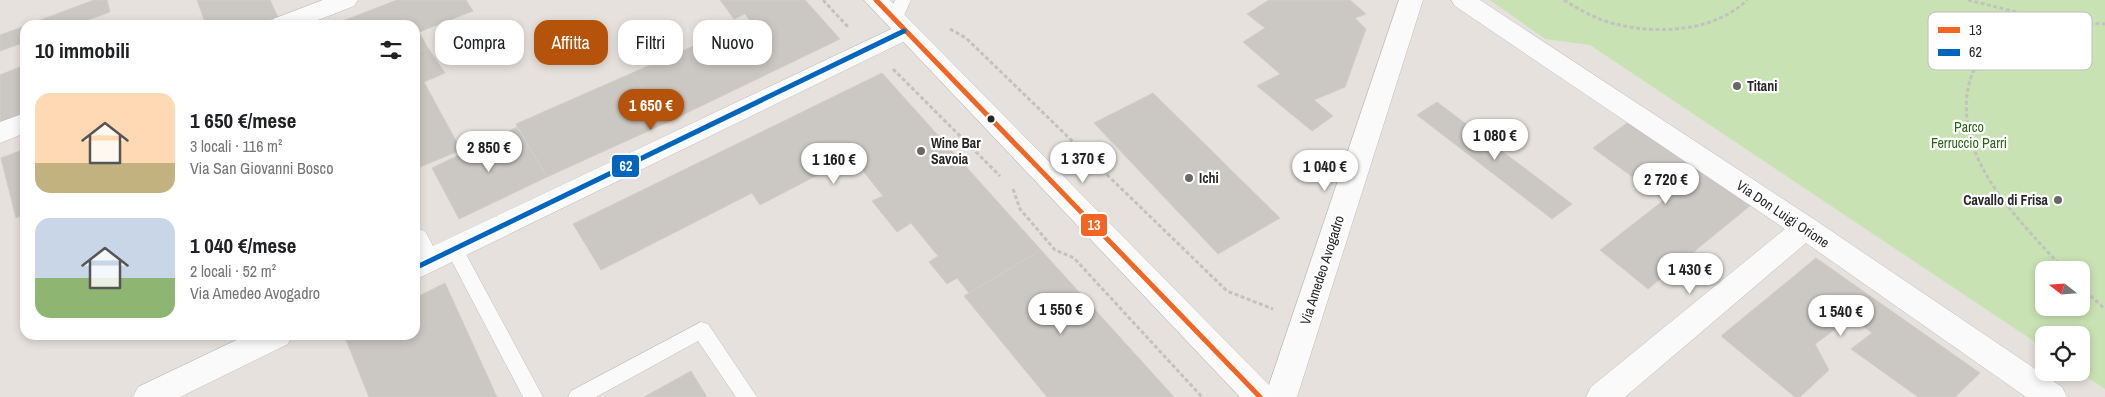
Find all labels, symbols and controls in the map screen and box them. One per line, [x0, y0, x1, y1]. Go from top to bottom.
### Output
legend [1928, 12, 2092, 70]
chip: Compra [435, 20, 524, 65]
chip: Affitta [534, 20, 608, 65]
chip: Filtri [618, 20, 683, 65]
chip: Nuovo [693, 20, 772, 65]
text: 13 [1969, 21, 1982, 39]
text: 10 immobili [35, 36, 130, 65]
icon: filters [377, 36, 405, 64]
text: 62 [1969, 43, 1982, 61]
place label: Titani [1747, 77, 1777, 95]
marker: Titani [1731, 80, 1743, 92]
pin: 1 650 € [605, 88, 697, 131]
text: 1 650 € [629, 94, 673, 116]
text: 1 650 €/mese [190, 106, 296, 135]
icon: home [75, 113, 135, 173]
unlabelled marker [986, 114, 996, 124]
park label: Parco Ferruccio Parri [1931, 118, 2007, 152]
pin: 1 080 € [1449, 119, 1541, 161]
text: 1 080 € [1473, 124, 1517, 146]
pin: 2 850 € [443, 130, 535, 173]
place label: Wine Bar Savoia [931, 134, 981, 168]
text: 3 locali · 116 m² [190, 135, 282, 157]
text: 2 850 € [467, 136, 511, 158]
pin: 1 160 € [788, 142, 880, 185]
pin: 1 370 € [1037, 142, 1129, 184]
marker: Wine Bar Savoia [915, 145, 927, 157]
text: 1 370 € [1061, 147, 1105, 169]
text: 1 160 € [812, 148, 856, 170]
pin: 1 040 € [1279, 150, 1371, 192]
line badge: 62 [611, 154, 640, 178]
text: 1 040 € [1303, 155, 1347, 177]
text: Via San Giovanni Bosco [190, 157, 333, 179]
text: 62 [620, 157, 632, 175]
pin: 2 720 € [1620, 162, 1712, 205]
text: 2 720 € [1644, 168, 1688, 190]
place label: Ichi [1199, 169, 1219, 187]
marker: Ichi [1183, 172, 1195, 184]
street label: Via Don Luigi Orione [1733, 176, 1833, 252]
place label: Cavallo di Frisa [1963, 191, 2049, 209]
marker: Cavallo di Frisa [2052, 194, 2064, 206]
line badge: 13 [1080, 213, 1108, 237]
street label: Via Amedeo Avogadro [1296, 213, 1348, 327]
text: 13 [1088, 216, 1100, 234]
text: 1 040 €/mese [190, 231, 296, 260]
icon: home [75, 238, 135, 298]
pin: 1 430 € [1644, 252, 1736, 295]
text: 1 430 € [1668, 258, 1712, 280]
text: 2 locali · 52 m² [190, 260, 276, 282]
north arrow [2035, 261, 2090, 316]
map controls [2035, 261, 2090, 381]
text: Via Amedeo Avogadro [190, 282, 320, 304]
pin: 1 550 € [1015, 292, 1107, 335]
pin: 1 540 € [1795, 294, 1887, 337]
text: 1 550 € [1039, 298, 1083, 320]
text: 1 540 € [1819, 300, 1863, 322]
button: locate [2035, 326, 2090, 381]

